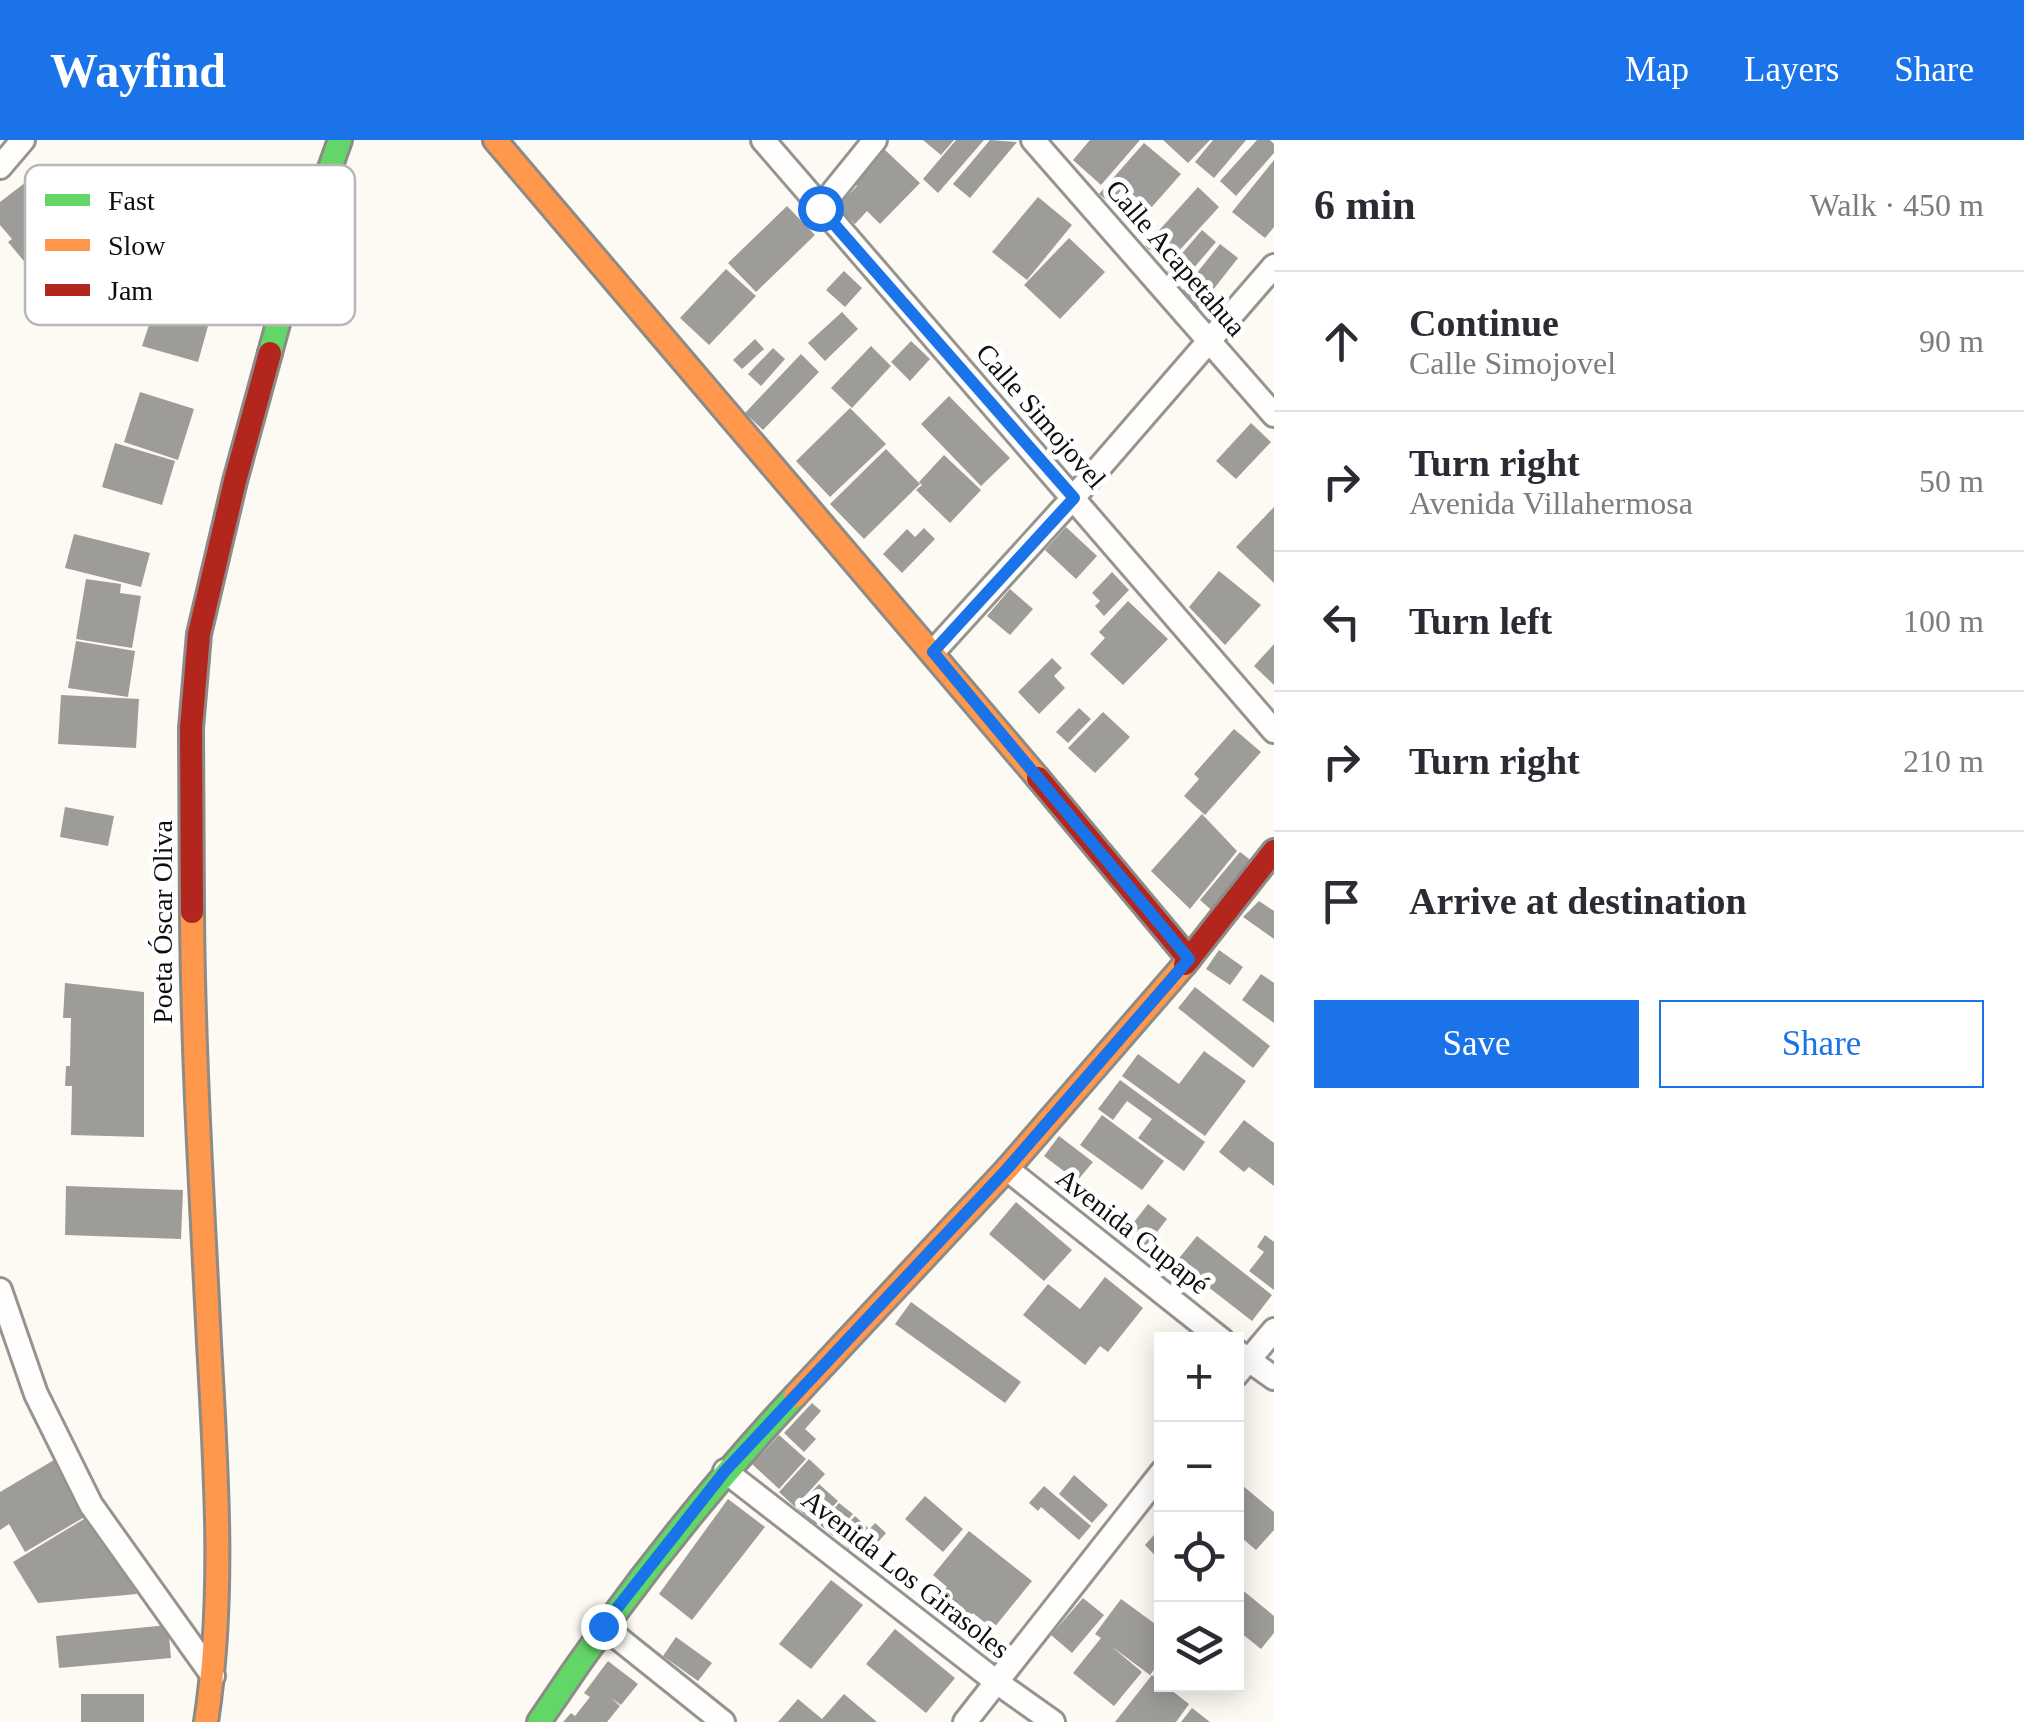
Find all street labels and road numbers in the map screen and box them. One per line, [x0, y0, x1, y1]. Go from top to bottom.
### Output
street label: Calle Acapetahua [1100, 174, 1253, 343]
street label: Calle Simojovel [970, 337, 1112, 495]
street label: Poeta Óscar Oliva [147, 820, 178, 1024]
street label: Avenida Cupapé [1050, 1162, 1216, 1300]
street label: Avenida Los Girasoles [796, 1483, 1016, 1665]

